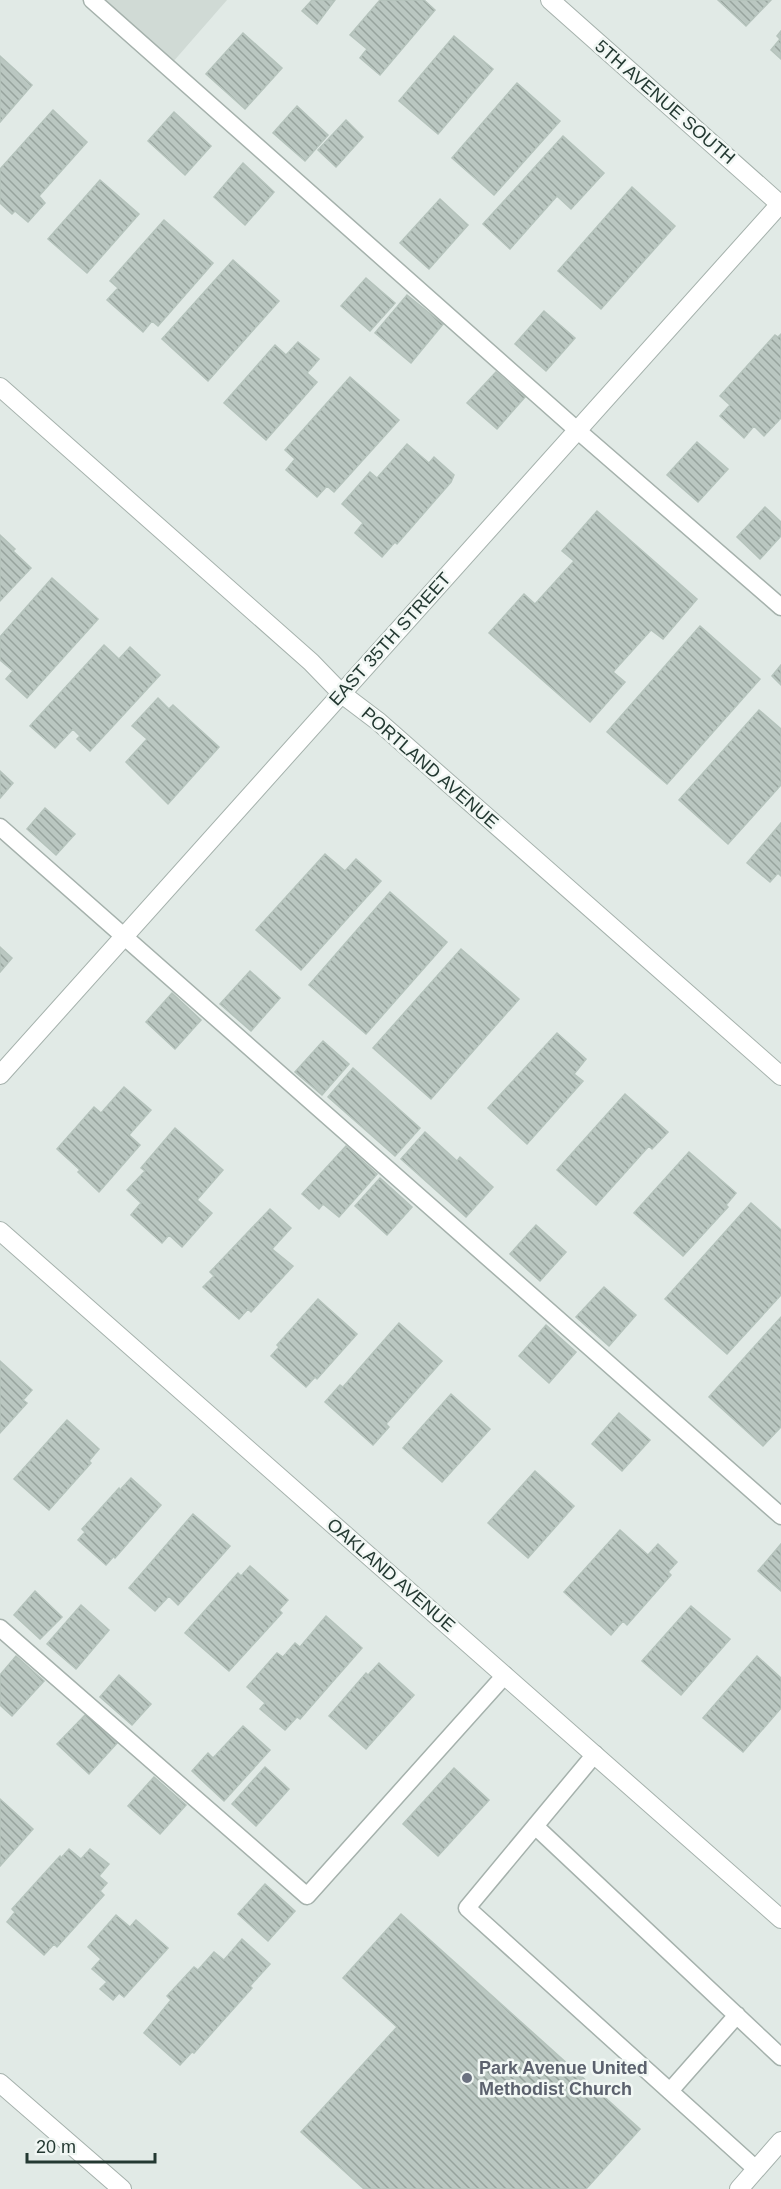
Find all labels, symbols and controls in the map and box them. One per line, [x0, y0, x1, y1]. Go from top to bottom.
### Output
street label: 5TH AVENUE SOUTH [591, 36, 739, 168]
street label: EAST 35TH STREET [325, 569, 455, 709]
street label: PORTLAND AVENUE [358, 703, 502, 833]
street label: OAKLAND AVENUE [323, 1514, 459, 1636]
place label: Park Avenue United Methodist Church [479, 2058, 648, 2099]
marker: Park Avenue United Methodist Church [460, 2071, 474, 2085]
scale bar [27, 2126, 154, 2164]
text: 20 m [36, 2137, 76, 2157]

